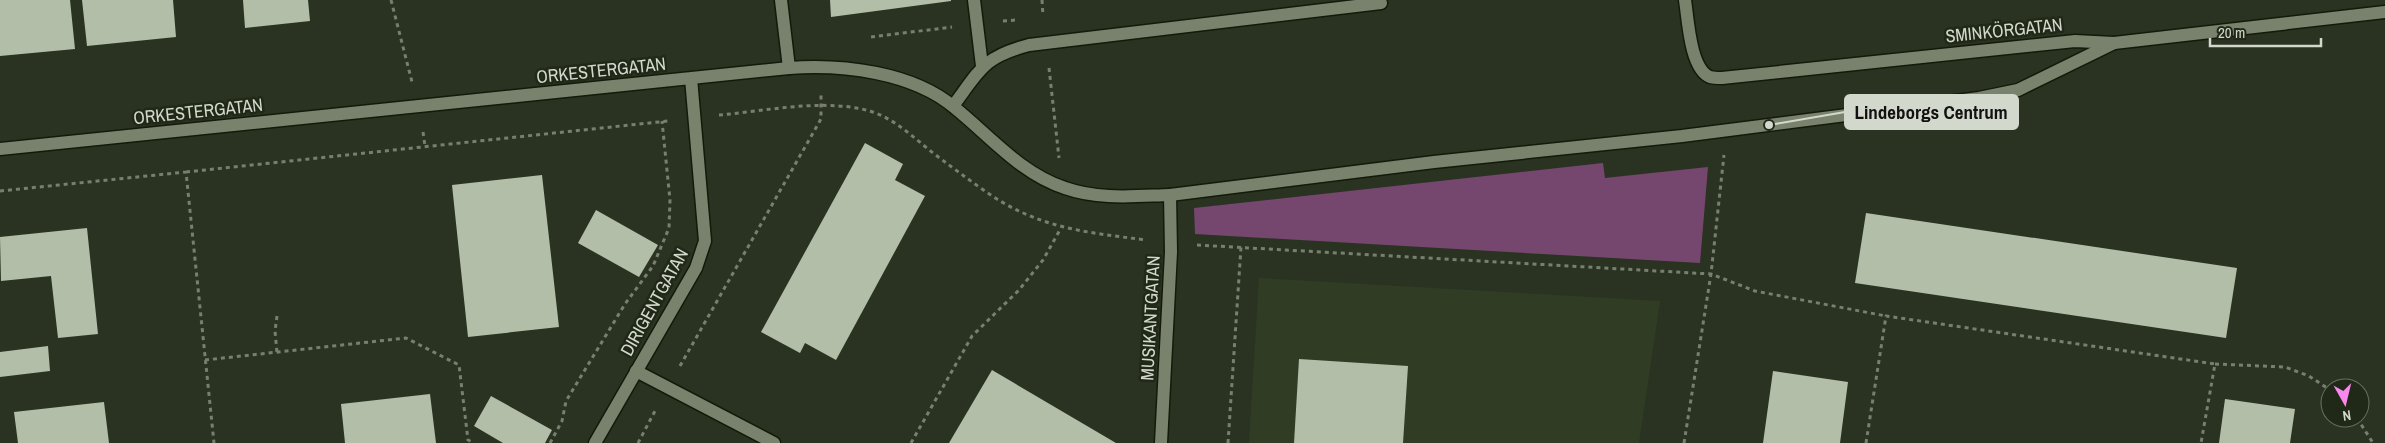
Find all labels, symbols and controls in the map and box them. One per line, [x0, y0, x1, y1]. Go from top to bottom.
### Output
street label: SMINKÖRGATAN [1944, 11, 2064, 49]
scale bar [2210, 15, 2321, 47]
text: 20 m [2218, 22, 2245, 43]
street label: ORKESTERGATAN [535, 51, 667, 89]
street label: ORKESTERGATAN [132, 92, 264, 130]
callout: Lindeborgs Centrum [1845, 95, 2018, 129]
text: Lindeborgs Centrum [1854, 99, 2008, 125]
street label: DIRIGENTGATAN [614, 244, 694, 360]
street label: MUSIKANTGATAN [1134, 255, 1166, 381]
north arrow [2320, 378, 2370, 428]
text: N [2341, 406, 2352, 425]

